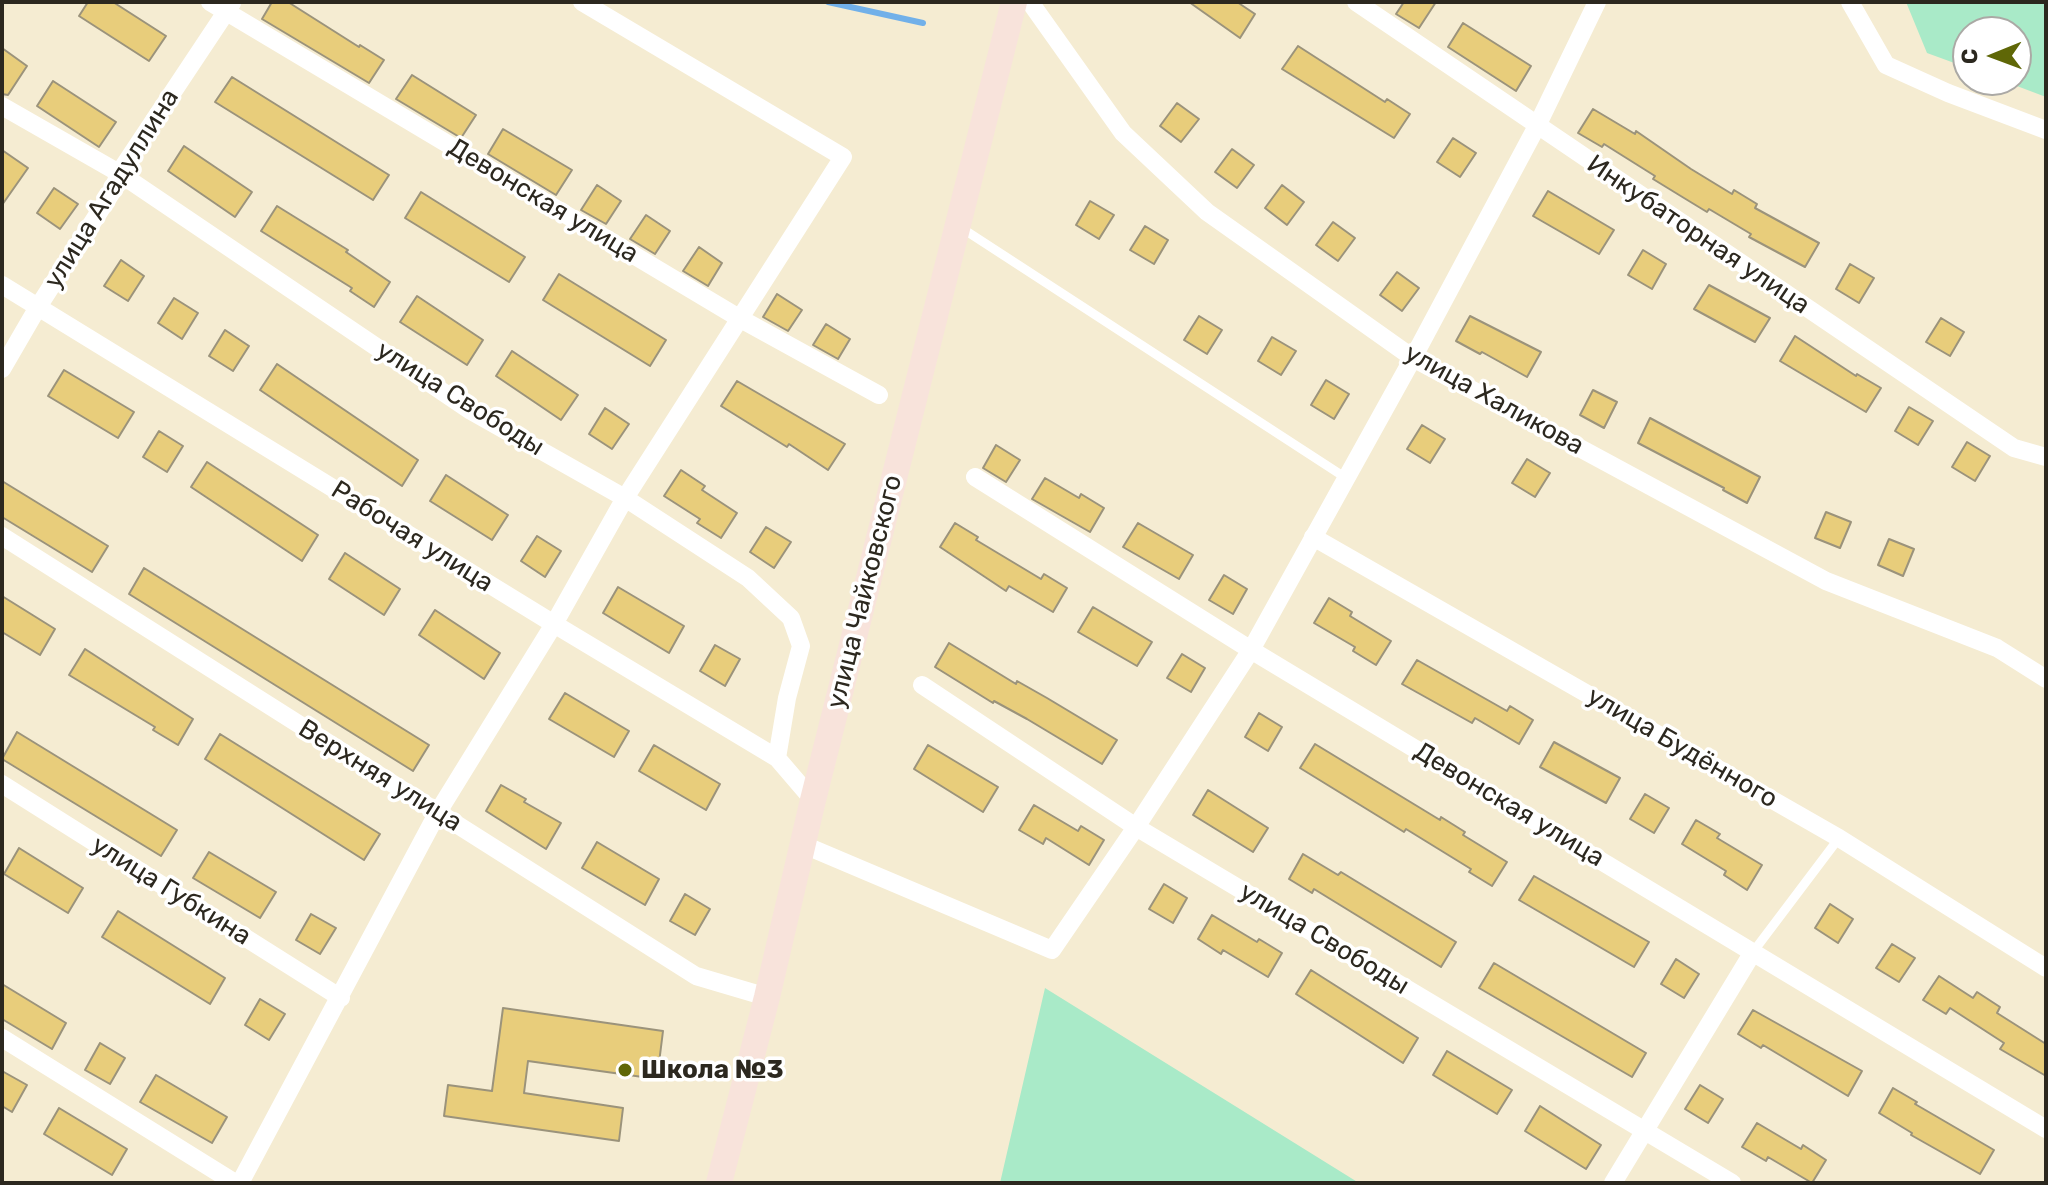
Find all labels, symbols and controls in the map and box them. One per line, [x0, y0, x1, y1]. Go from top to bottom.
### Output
north arrow [1952, 16, 2032, 96]
text: С [1956, 48, 1983, 64]
street label: улица Агадуллина [38, 83, 186, 295]
street label: Девонская улица [442, 132, 644, 270]
street label: Инкубаторная улица [1581, 149, 1815, 321]
street label: улица Свободы [370, 335, 550, 463]
street label: улица Халикова [1399, 338, 1589, 462]
street label: улица Чайковского [821, 472, 909, 712]
street label: Рабочая улица [325, 475, 499, 599]
street label: улица Будённого [1581, 681, 1783, 815]
street label: Верхняя улица [293, 713, 467, 839]
street label: Девонская улица [1408, 736, 1610, 874]
street label: улица Губкина [86, 830, 256, 952]
street label: улица Свободы [1234, 876, 1414, 1002]
place label: Школа №3 [641, 1054, 784, 1086]
marker: Школа №3 [616, 1061, 634, 1079]

